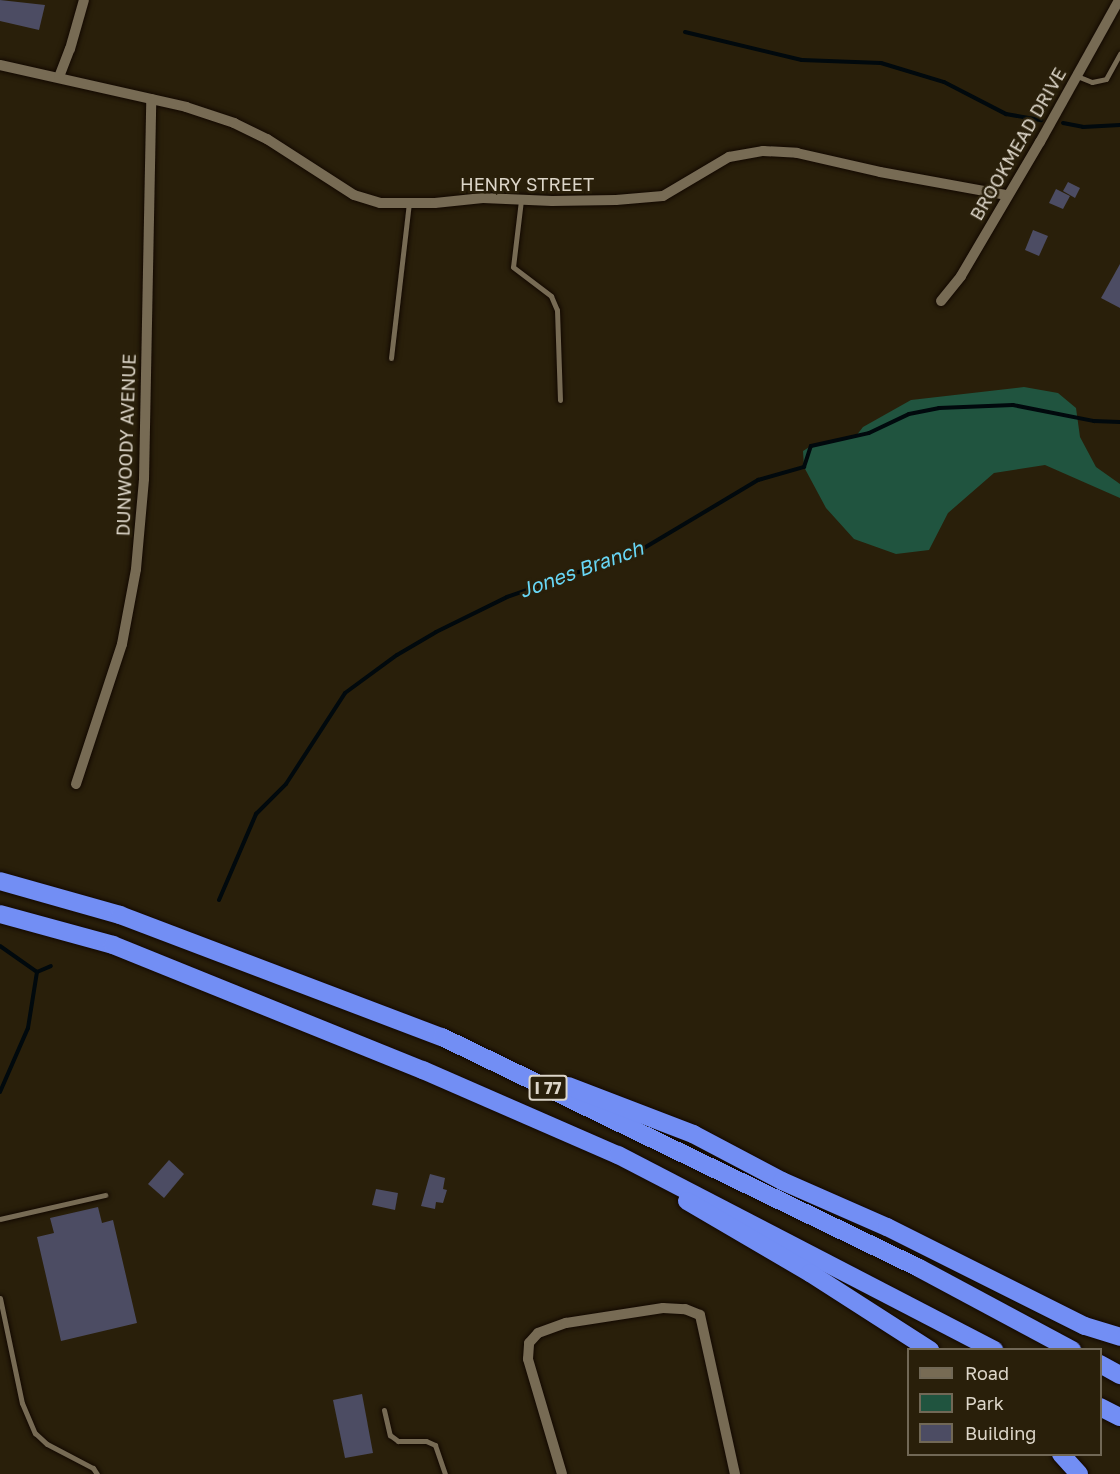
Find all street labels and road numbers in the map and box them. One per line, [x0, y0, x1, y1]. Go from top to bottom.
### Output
street label: BROOKMEAD DRIVE [966, 64, 1070, 224]
street label: HENRY STREET [460, 173, 594, 195]
street label: DUNWOODY AVENUE [112, 353, 140, 537]
road number: I 77 [528, 1075, 568, 1101]

